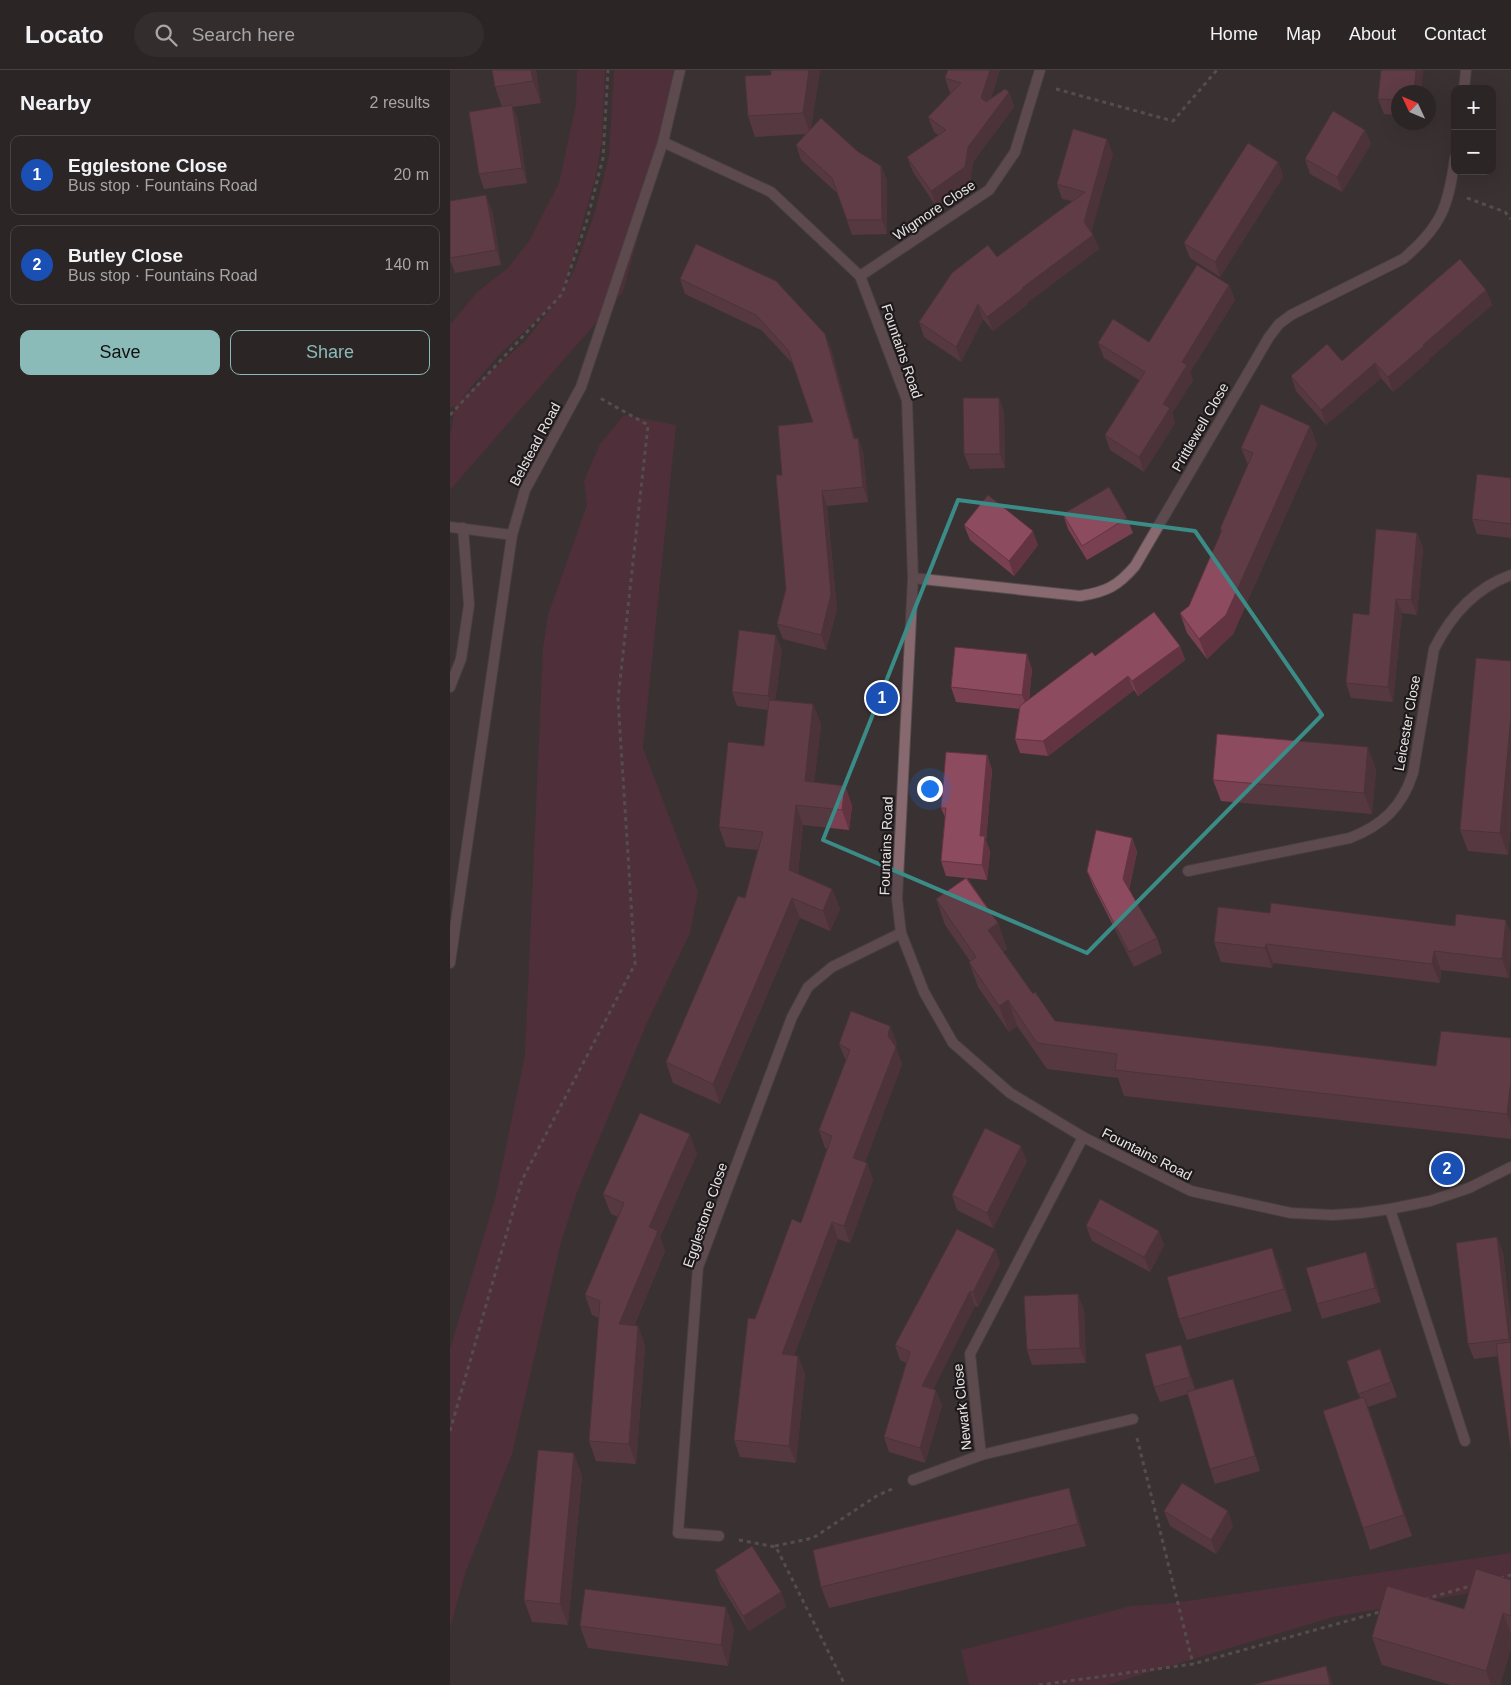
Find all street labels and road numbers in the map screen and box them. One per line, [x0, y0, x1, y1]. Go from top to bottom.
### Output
street label: Wigmore Close [890, 176, 978, 243]
street label: Fountains Road [878, 302, 926, 400]
street label: Prittlewell Close [1168, 380, 1232, 474]
street label: Belstead Road [506, 400, 564, 488]
street label: Leicester Close [1391, 674, 1423, 772]
street label: Fountains Road [876, 796, 896, 896]
street label: Fountains Road [1099, 1124, 1195, 1184]
street label: Egglestone Close [680, 1160, 730, 1269]
street label: Newark Close [949, 1363, 975, 1451]

